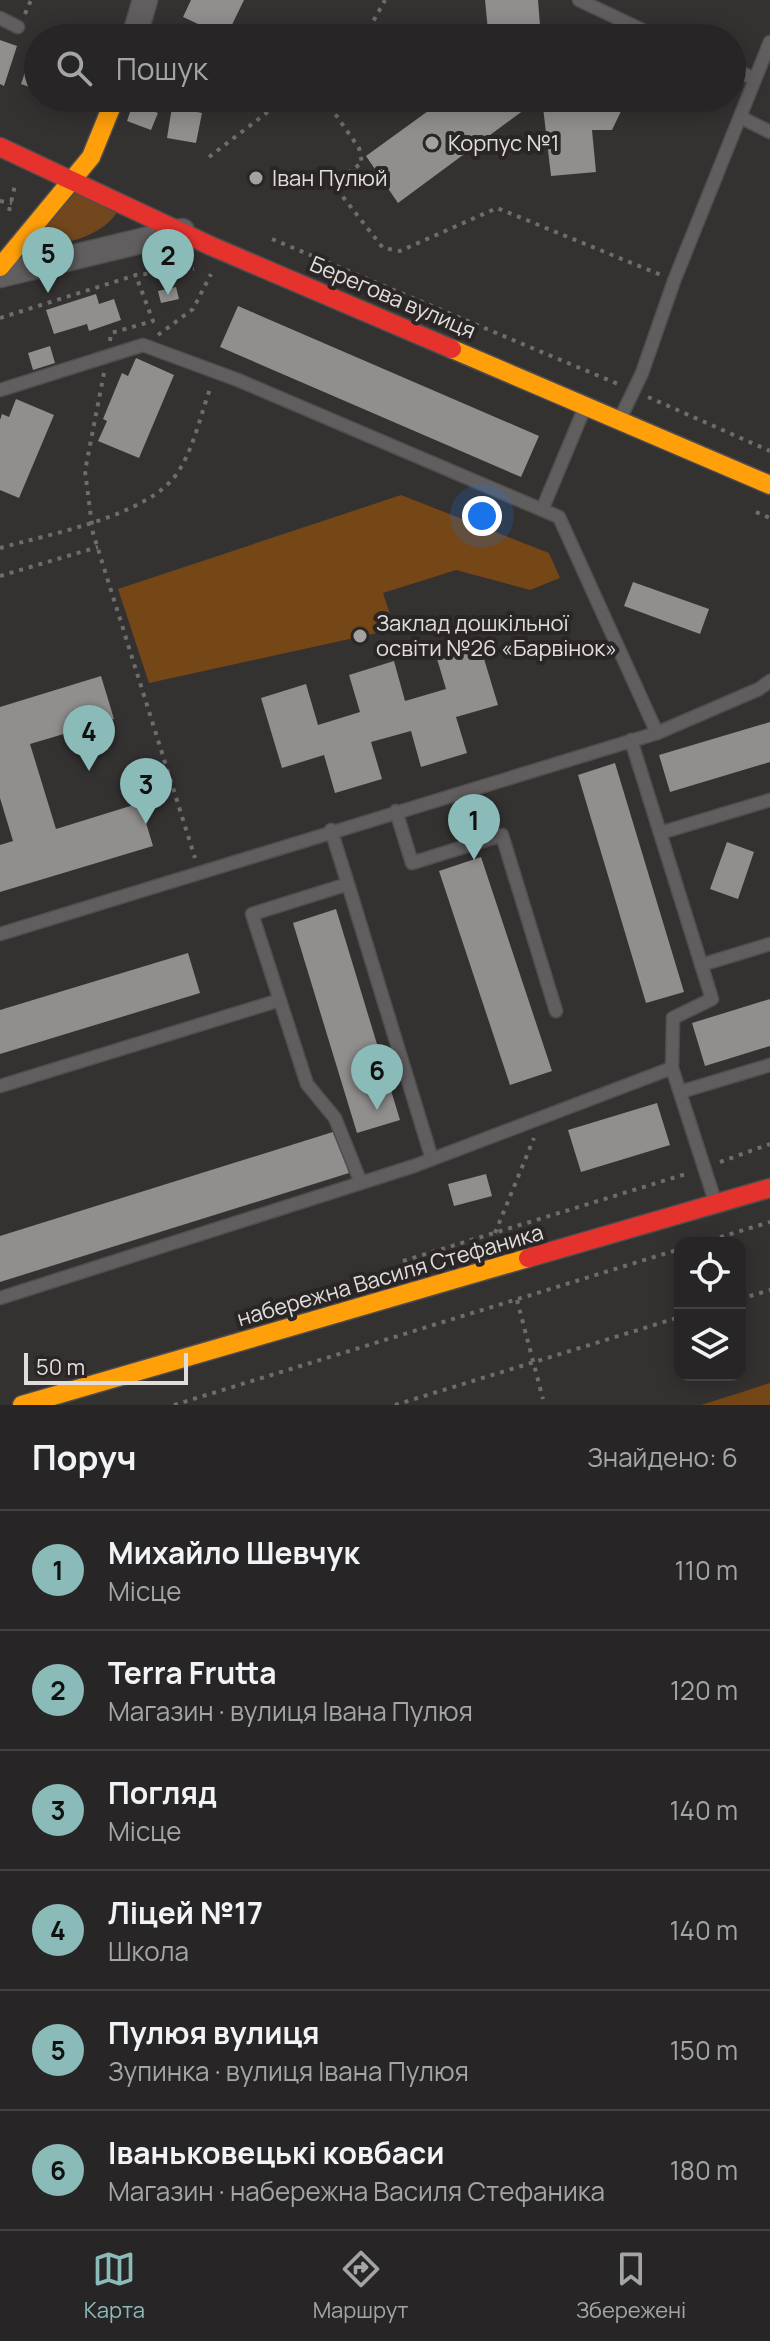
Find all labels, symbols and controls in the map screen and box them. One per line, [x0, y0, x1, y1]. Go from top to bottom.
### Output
search box [24, 24, 746, 112]
icon: search [52, 46, 96, 90]
text: Пошук [116, 48, 208, 89]
place label: Корпус №1 [448, 128, 559, 158]
marker: Корпус №1 [423, 134, 441, 152]
place label: Іван Пулюй [272, 163, 388, 193]
marker: Іван Пулюй [247, 169, 265, 187]
pin: 5 [22, 227, 74, 293]
pin: 2 [142, 229, 194, 295]
street label: Берегова вулиця [306, 249, 480, 345]
your location [462, 496, 502, 536]
place label: Заклад дошкільної освіти №26 «Барвінок» [376, 608, 617, 663]
marker: Заклад дошкільної освіти №26 «Барвінок» [351, 627, 369, 645]
pin: 4 [63, 705, 115, 771]
pin: 3 [120, 758, 172, 824]
pin: 1 [448, 794, 500, 860]
pin: 6 [351, 1044, 403, 1110]
street label: набережна Василя Стефаника [233, 1217, 547, 1333]
map controls [674, 1237, 746, 1381]
button: locate [674, 1237, 746, 1309]
button: layers [674, 1309, 746, 1381]
scale bar [24, 1349, 188, 1385]
text: 50 m [36, 1352, 85, 1382]
text: Поруч [32, 1434, 136, 1480]
text: Знайдено: 6 [587, 1439, 738, 1475]
text: Михайло Шевчук [108, 1532, 360, 1573]
text: 1 [52, 1552, 64, 1588]
text: 110 m [675, 1552, 738, 1588]
text: Місце [108, 1573, 182, 1609]
text: Terra Frutta [108, 1652, 277, 1693]
text: 2 [50, 1672, 66, 1708]
text: 120 m [670, 1672, 738, 1708]
text: Магазин · вулиця Івана Пулюя [108, 1693, 473, 1729]
text: Погляд [108, 1772, 217, 1813]
text: 3 [50, 1792, 66, 1828]
text: 140 m [669, 1792, 738, 1828]
text: Місце [108, 1813, 182, 1849]
text: Ліцей №17 [108, 1892, 263, 1933]
text: 4 [50, 1912, 66, 1948]
text: 140 m [669, 1912, 738, 1948]
text: Школа [108, 1933, 189, 1969]
text: Пулюя вулиця [108, 2012, 320, 2053]
text: 5 [50, 2032, 66, 2068]
text: 150 m [670, 2032, 738, 2068]
text: Зупинка · вулиця Івана Пулюя [108, 2053, 469, 2089]
text: Іваньковецькі ковбаси [108, 2132, 444, 2173]
text: 6 [50, 2152, 66, 2188]
text: 180 m [670, 2152, 738, 2188]
text: Магазин · набережна Василя Стефаника [108, 2173, 605, 2209]
tab: Карта [84, 2247, 145, 2325]
tab: Маршрут [313, 2247, 408, 2325]
tab: Збережені [576, 2247, 686, 2325]

